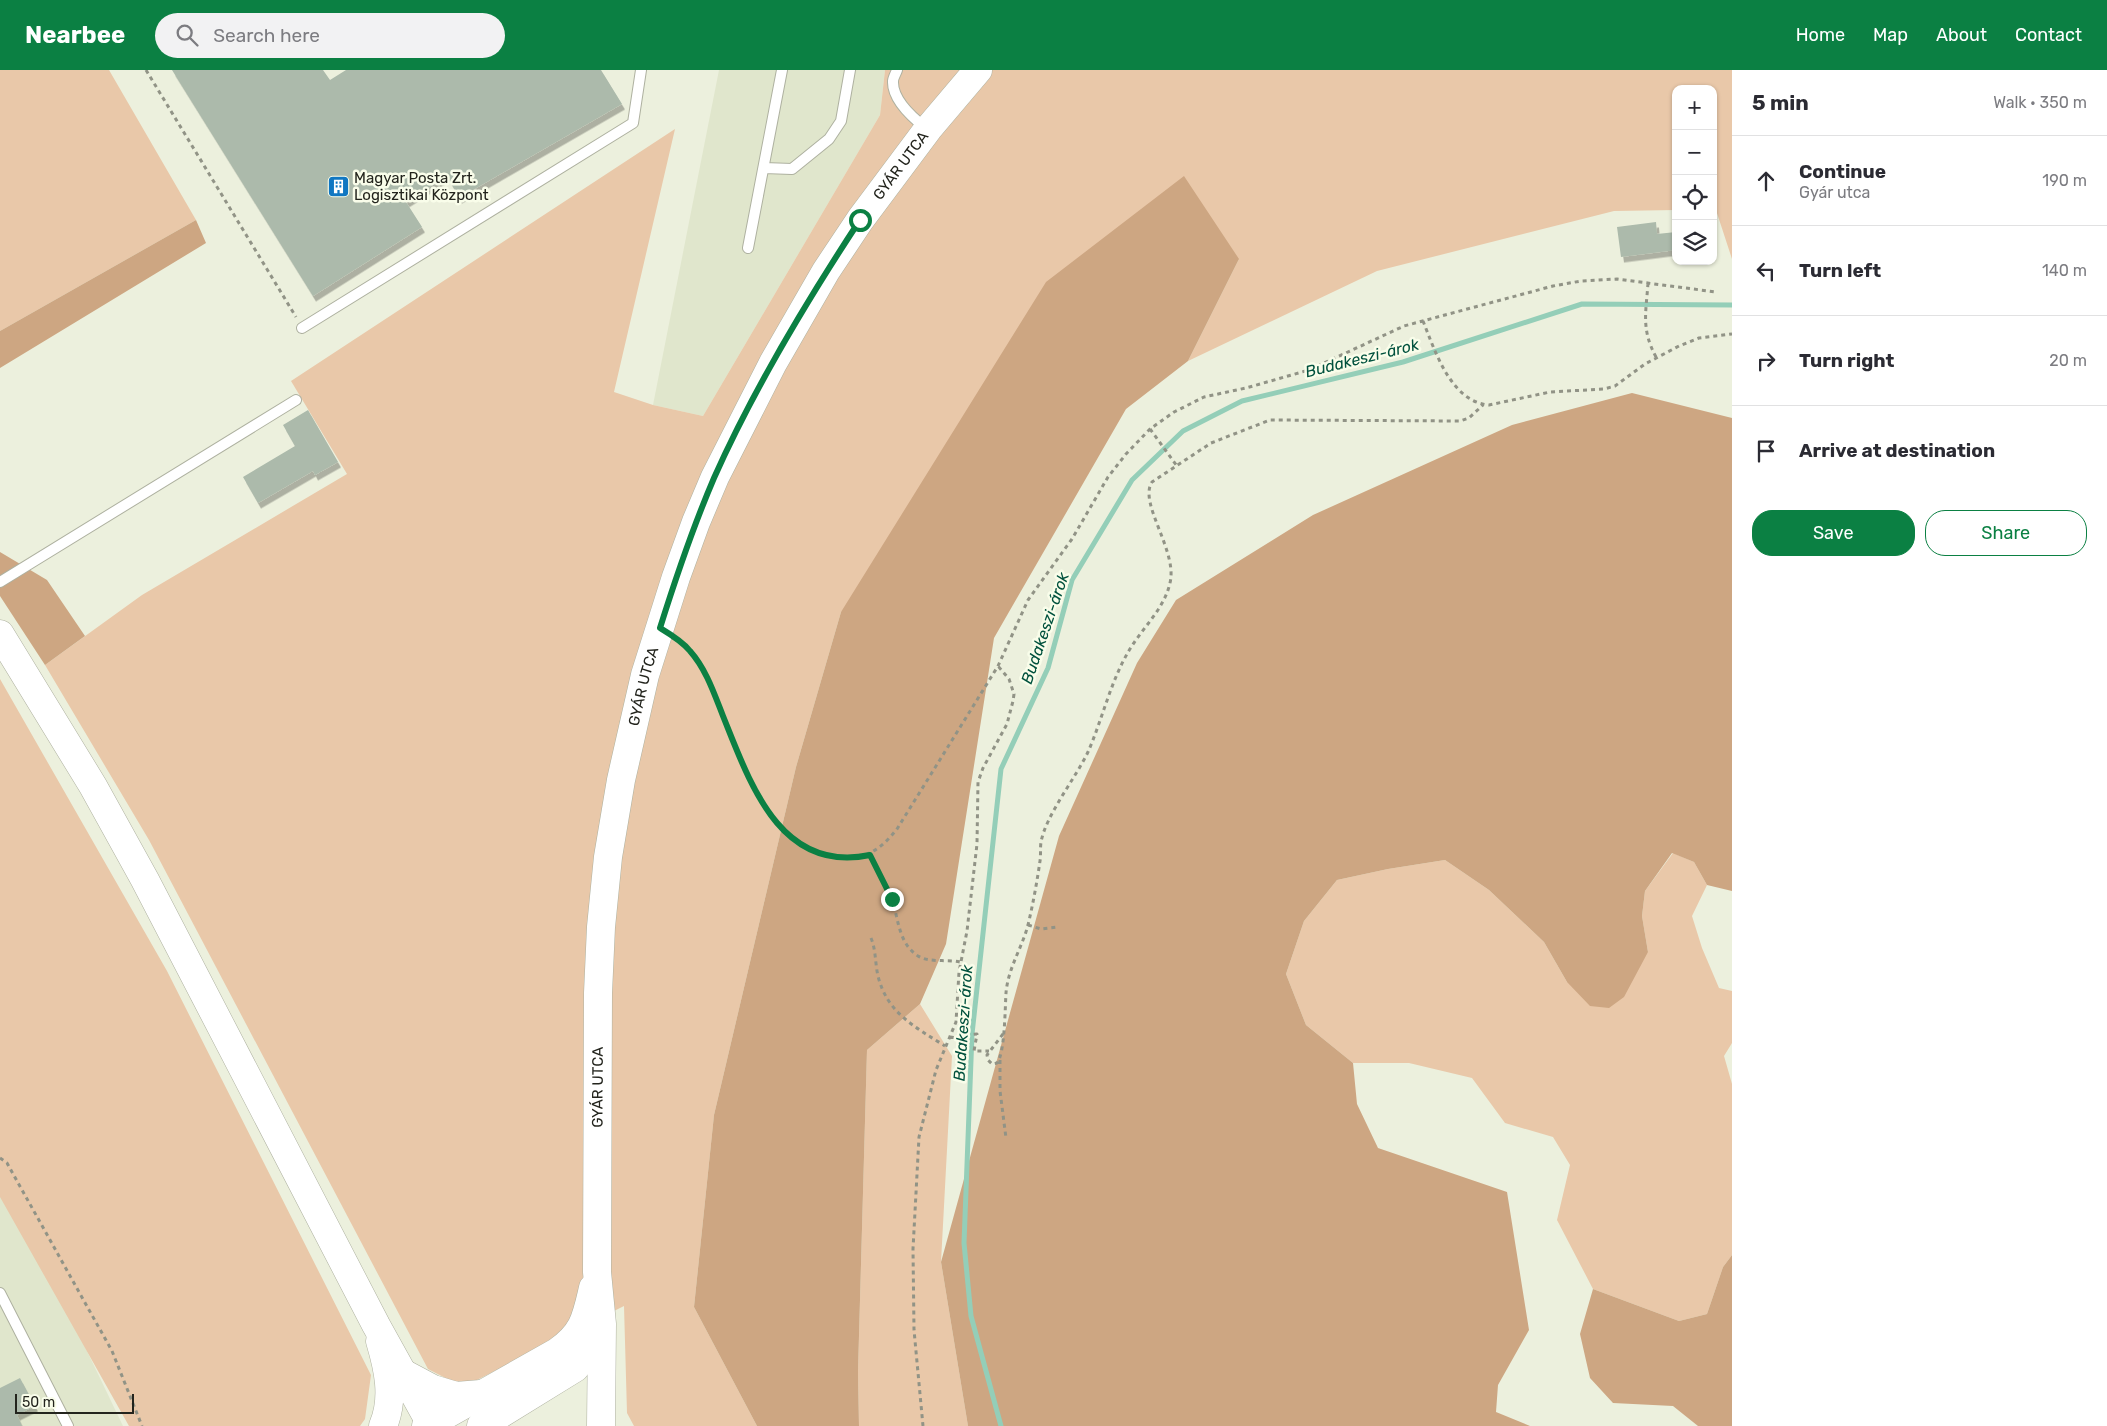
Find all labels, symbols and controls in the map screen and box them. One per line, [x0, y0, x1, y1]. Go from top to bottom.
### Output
search box [155, 13, 505, 58]
text: Nearbee [25, 21, 125, 49]
icon: search [173, 21, 201, 49]
text: Search here [213, 24, 320, 47]
text: Home [1796, 24, 1845, 46]
text: Map [1873, 24, 1908, 46]
text: About [1936, 24, 1987, 46]
text: Contact [2015, 24, 2082, 46]
map controls [1672, 85, 1717, 265]
button: + [1672, 85, 1717, 130]
text: 5 min [1752, 90, 1809, 115]
text: Walk · 350 m [1993, 93, 2087, 112]
street label: GYÁR UTCA [869, 128, 932, 203]
button: − [1672, 130, 1717, 175]
text: Continue [1799, 160, 1886, 183]
icon: ahead [1752, 167, 1780, 195]
place label: Magyar Posta Zrt. Logisztikai Központ [354, 169, 489, 204]
text: 190 m [2042, 171, 2087, 190]
building icon: Magyar Posta Zrt. Logisztikai Központ [326, 175, 350, 199]
button: locate [1672, 175, 1717, 220]
text: Gyár utca [1799, 183, 1870, 202]
route start [849, 209, 872, 232]
button: layers [1672, 220, 1717, 265]
icon: left [1752, 257, 1780, 285]
text: Turn left [1799, 259, 1881, 282]
text: 140 m [2042, 261, 2087, 280]
water label: Budakeszi-árok [1303, 334, 1422, 381]
icon: right [1752, 347, 1780, 375]
text: Turn right [1799, 349, 1894, 372]
text: 20 m [2049, 351, 2087, 370]
icon: arrive [1752, 437, 1780, 465]
text: Arrive at destination [1799, 439, 1995, 462]
button: Save [1752, 510, 1915, 556]
button: Share [1925, 510, 2087, 556]
water label: Budakeszi-árok [1017, 569, 1073, 686]
street label: GYÁR UTCA [625, 645, 662, 728]
route end [881, 888, 904, 911]
water label: Budakeszi-árok [949, 963, 977, 1082]
street label: GYÁR UTCA [589, 1047, 607, 1128]
scale bar [15, 1391, 134, 1414]
text: 50 m [22, 1394, 55, 1411]

